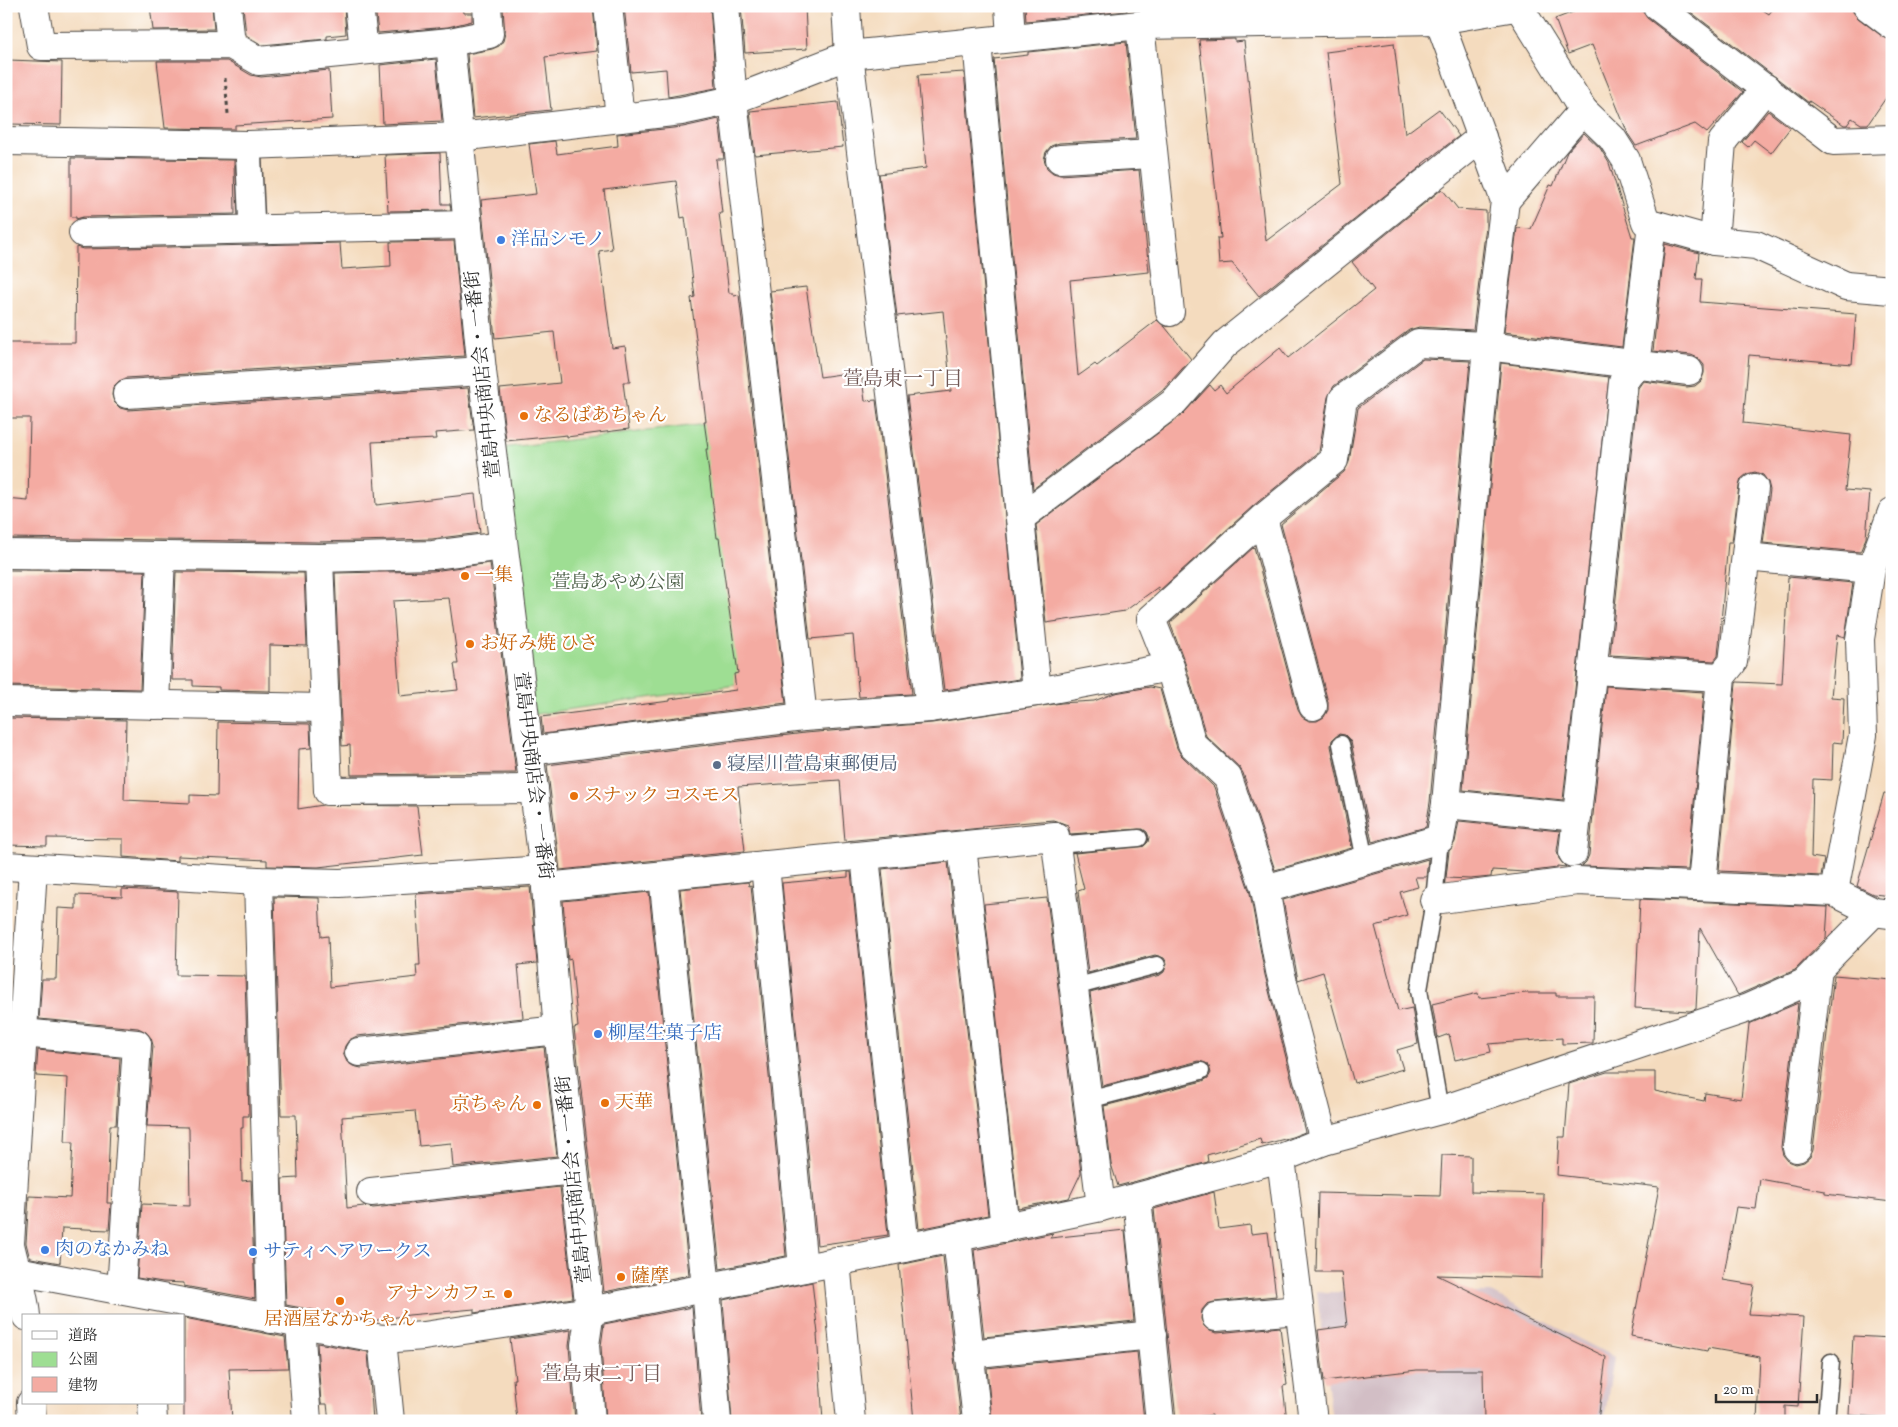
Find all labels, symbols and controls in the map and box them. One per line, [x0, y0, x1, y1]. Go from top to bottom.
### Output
place label: 洋品シモノ [511, 227, 606, 254]
marker: 洋品シモノ [495, 234, 507, 246]
street label: 萱島中央商店会・一番街 [460, 269, 508, 479]
district label: 萱島東一丁目 [843, 366, 963, 395]
place label: なるばあちゃん [534, 403, 667, 430]
marker: なるばあちゃん [518, 410, 530, 422]
place label: 一集 [475, 563, 513, 590]
marker: 一集 [459, 570, 471, 582]
park label: 萱島あやめ公園 [551, 570, 685, 597]
place label: お好み焼 ひさ [480, 631, 598, 658]
marker: お好み焼 ひさ [464, 638, 476, 650]
street label: 萱島中央商店会・一番街 [506, 671, 558, 881]
place label: 寝屋川萱島東郵便局 [727, 752, 898, 779]
marker: 寝屋川萱島東郵便局 [711, 759, 723, 771]
place label: スナック コスモス [584, 783, 739, 810]
marker: スナック コスモス [568, 790, 580, 802]
place label: 柳屋生菓子店 [608, 1021, 722, 1048]
marker: 柳屋生菓子店 [592, 1028, 604, 1040]
street label: 萱島中央商店会・一番街 [551, 1074, 599, 1284]
place label: 天華 [615, 1090, 653, 1117]
place label: 京ちゃん [451, 1092, 527, 1119]
marker: 天華 [599, 1097, 611, 1109]
marker: 京ちゃん [531, 1099, 543, 1111]
place label: 肉のなかみね [55, 1237, 169, 1264]
place label: サティヘアワークス [263, 1239, 432, 1266]
marker: 肉のなかみね [39, 1244, 51, 1256]
marker: サティヘアワークス [247, 1246, 259, 1258]
place label: 薩摩 [631, 1264, 669, 1291]
marker: 薩摩 [615, 1271, 627, 1283]
place label: アナンカフェ [386, 1281, 498, 1308]
marker: アナンカフェ [502, 1288, 514, 1300]
marker: 居酒屋なかちゃん [334, 1295, 346, 1307]
place label: 居酒屋なかちゃん [264, 1307, 416, 1334]
legend [22, 1314, 185, 1404]
text: 道路 [68, 1326, 98, 1347]
text: 公園 [68, 1350, 98, 1371]
district label: 萱島東二丁目 [542, 1361, 662, 1390]
scale bar [1716, 1372, 1817, 1404]
text: 建物 [68, 1376, 98, 1397]
text: 20 m [1723, 1380, 1754, 1401]

